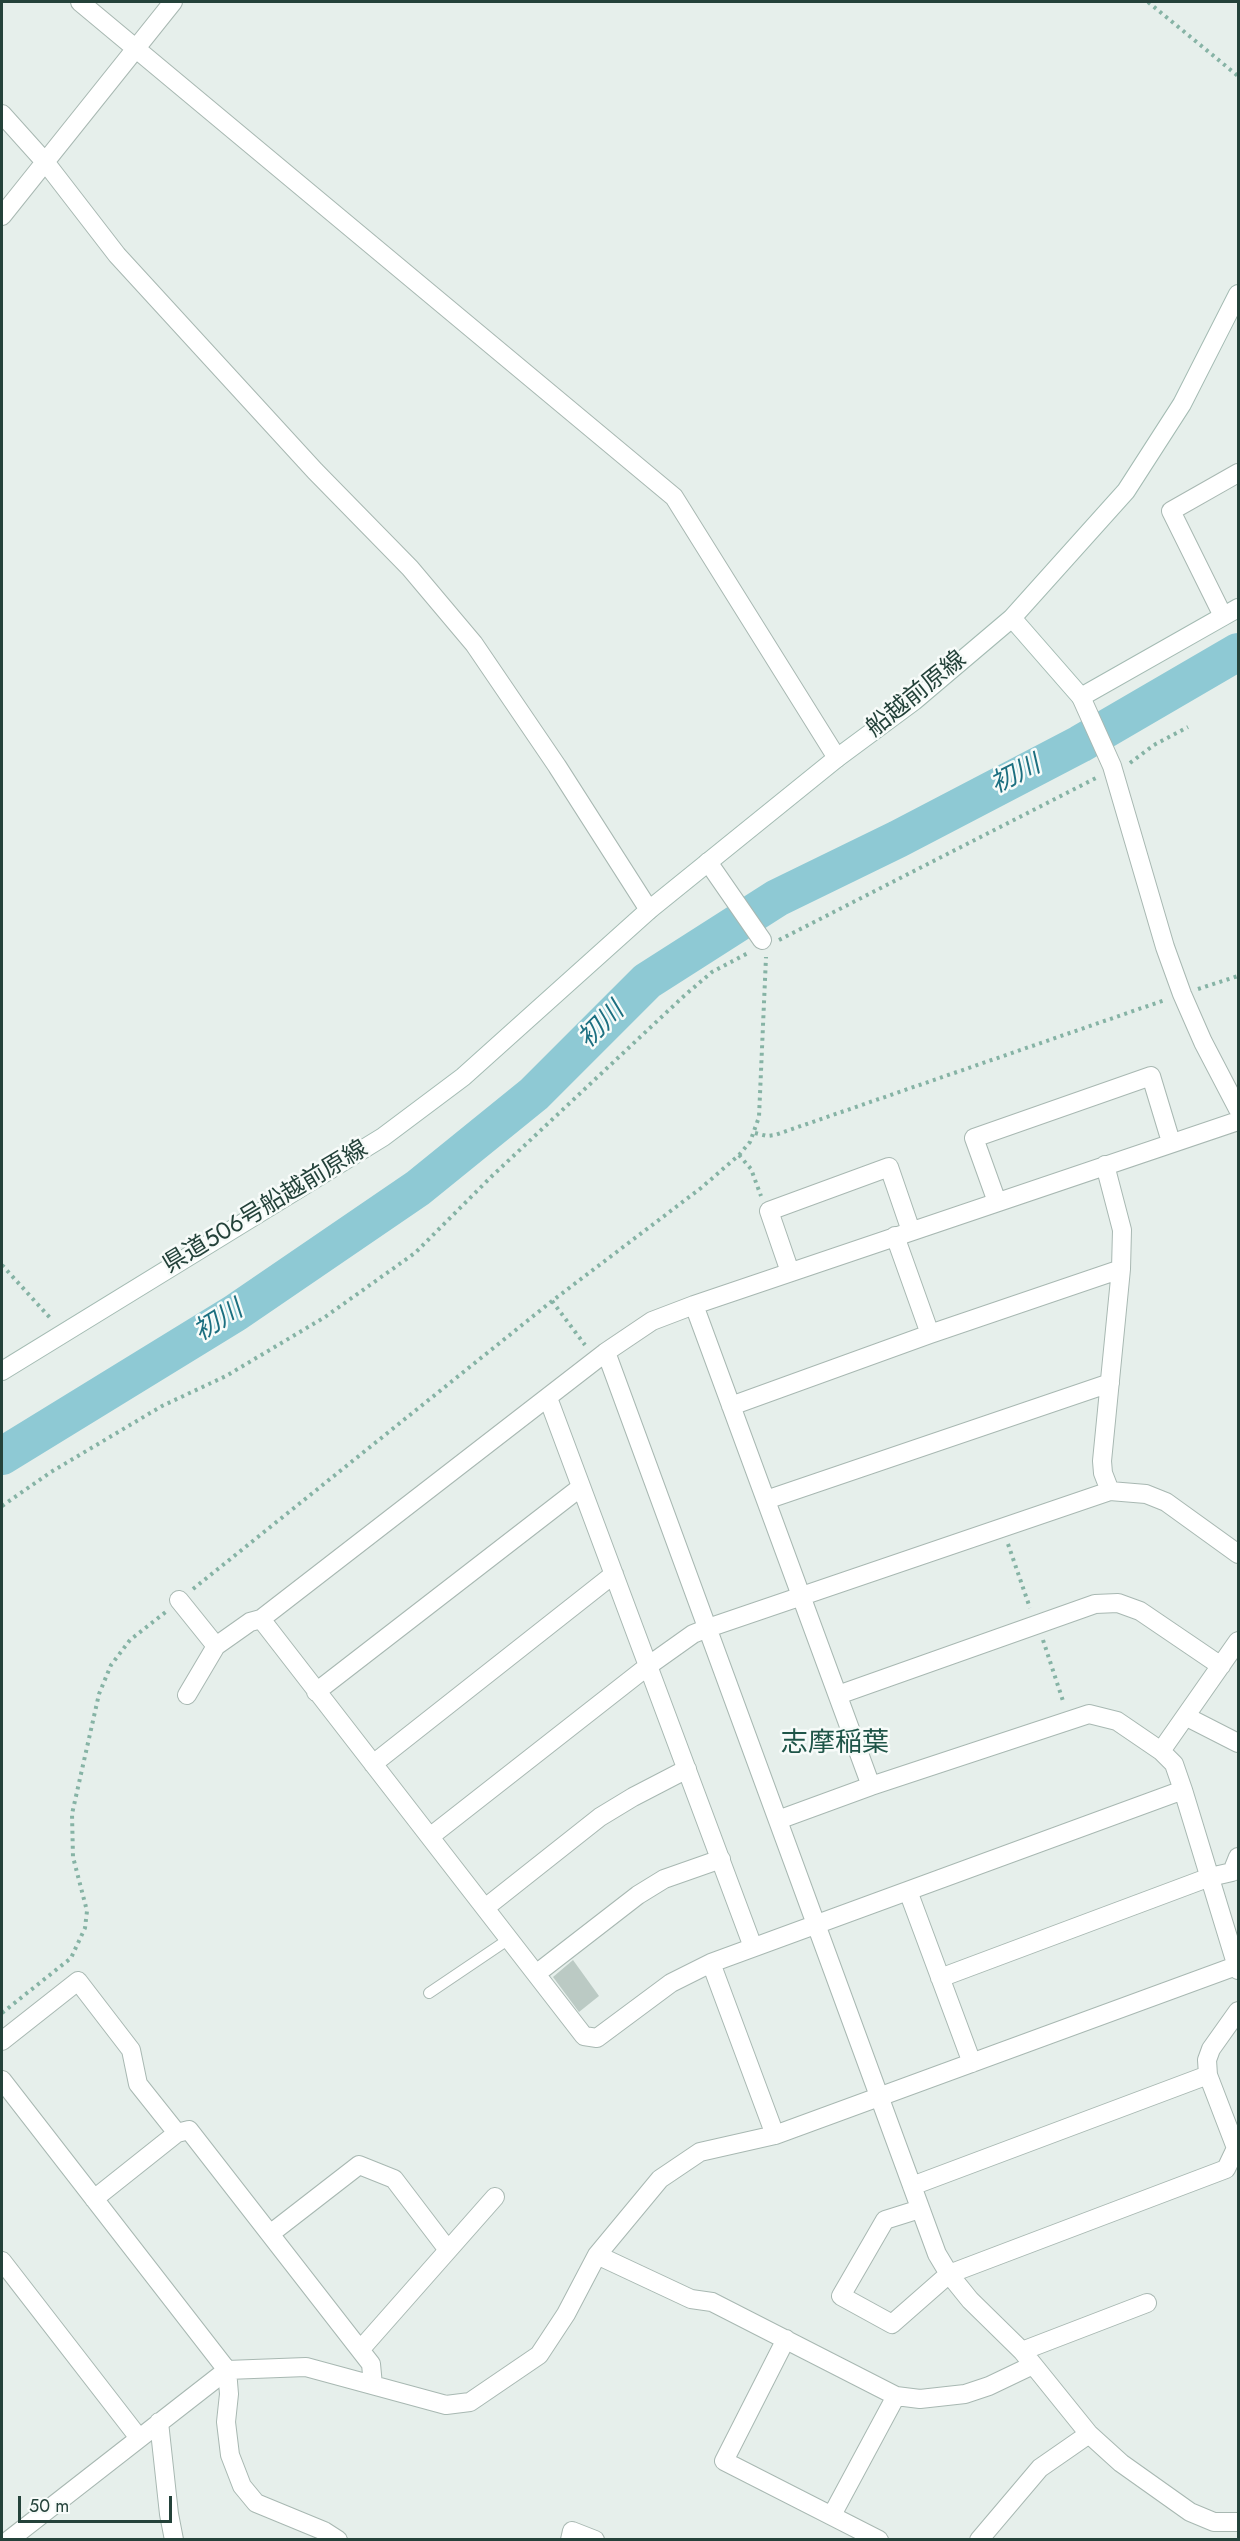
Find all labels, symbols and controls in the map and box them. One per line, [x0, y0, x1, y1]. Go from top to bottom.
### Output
street label: 船越前原線 [861, 646, 973, 744]
water label: 初川 [986, 750, 1046, 802]
water label: 初川 [573, 997, 631, 1055]
street label: 県道506号船越前原線 [158, 1135, 374, 1281]
water label: 初川 [189, 1295, 249, 1349]
district label: 志摩稲葉 [781, 1728, 889, 1760]
scale bar [21, 2484, 176, 2522]
text: 50 m [29, 2493, 69, 2519]

